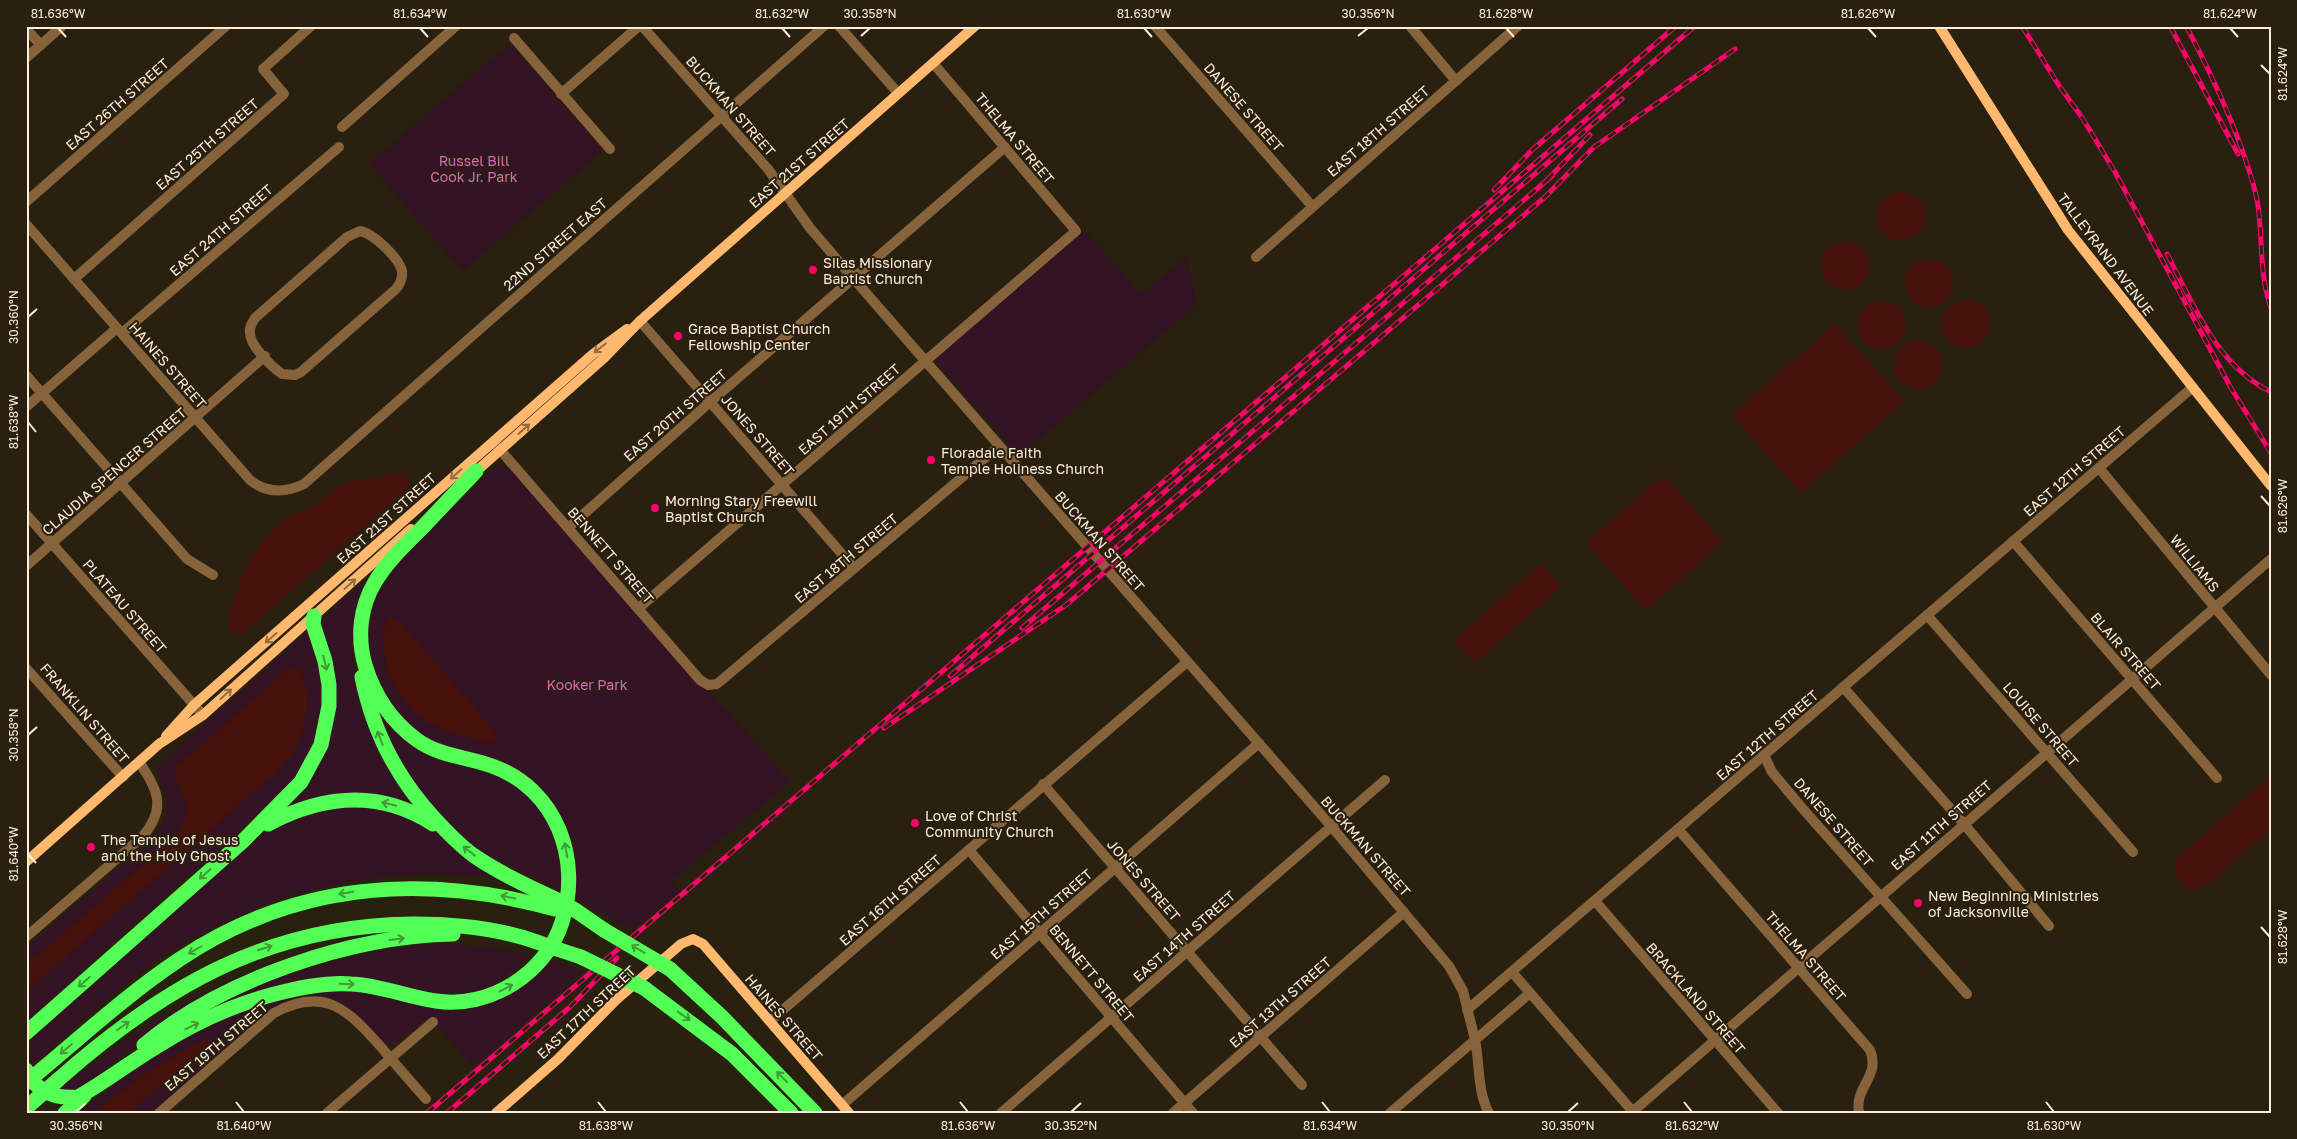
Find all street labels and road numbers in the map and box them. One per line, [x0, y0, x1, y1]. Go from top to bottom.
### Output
street label: BUCKMAN STREET [683, 52, 779, 160]
street label: EAST 26TH STREET [62, 54, 172, 153]
street label: DANESE STREET [1201, 59, 1287, 155]
street label: EAST 18TH STREET [1323, 82, 1433, 180]
street label: THELMA STREET [972, 89, 1058, 187]
street label: EAST 25TH STREET [152, 94, 262, 193]
street label: EAST 21ST STREET [745, 115, 853, 211]
street label: EAST 24TH STREET [166, 180, 276, 279]
street label: TALLEYRAND AVENUE [2054, 189, 2158, 319]
street label: 22ND STREET EAST [500, 194, 611, 294]
street label: HAINES STREET [126, 318, 210, 412]
street label: EAST 19TH STREET [794, 360, 904, 458]
street label: EAST 20TH STREET [620, 365, 730, 464]
street label: JONES STREET [718, 391, 798, 480]
street label: CLAUDIA SPENCER STREET [38, 404, 190, 538]
street label: EAST 12TH STREET [2020, 422, 2129, 520]
street label: EAST 21ST STREET [333, 469, 439, 567]
street label: BUCKMAN STREET [1052, 487, 1148, 595]
street label: BENNETT STREET [564, 503, 658, 607]
street label: EAST 18TH STREET [791, 510, 901, 606]
street label: WILLIAMS [2167, 531, 2223, 595]
street label: PLATEAU STREET [80, 556, 171, 657]
street label: BLAIR STREET [2088, 609, 2165, 694]
street label: FRANKLIN STREET [37, 660, 133, 767]
street label: LOUISE STREET [2000, 678, 2082, 770]
street label: EAST 12TH STREET [1713, 686, 1822, 784]
street label: DANESE STREET [1791, 774, 1877, 870]
street label: EAST 11TH STREET [1887, 776, 1995, 873]
street label: BUCKMAN STREET [1318, 792, 1414, 900]
street label: JONES STREET [1104, 836, 1184, 925]
street label: EAST 16TH STREET [835, 851, 945, 949]
street label: EAST 15TH STREET [987, 865, 1096, 963]
street label: EAST 14TH STREET [1129, 887, 1239, 985]
street label: THELMA STREET [1762, 908, 1850, 1005]
street label: BENNETT STREET [1046, 921, 1138, 1026]
street label: BRACKLAND STREET [1643, 939, 1749, 1057]
street label: EAST 13TH STREET [1226, 953, 1335, 1051]
street label: EAST 17TH STREET [533, 962, 639, 1062]
street label: HAINES STREET [742, 970, 826, 1064]
street label: EAST 19TH STREET [161, 998, 271, 1094]

